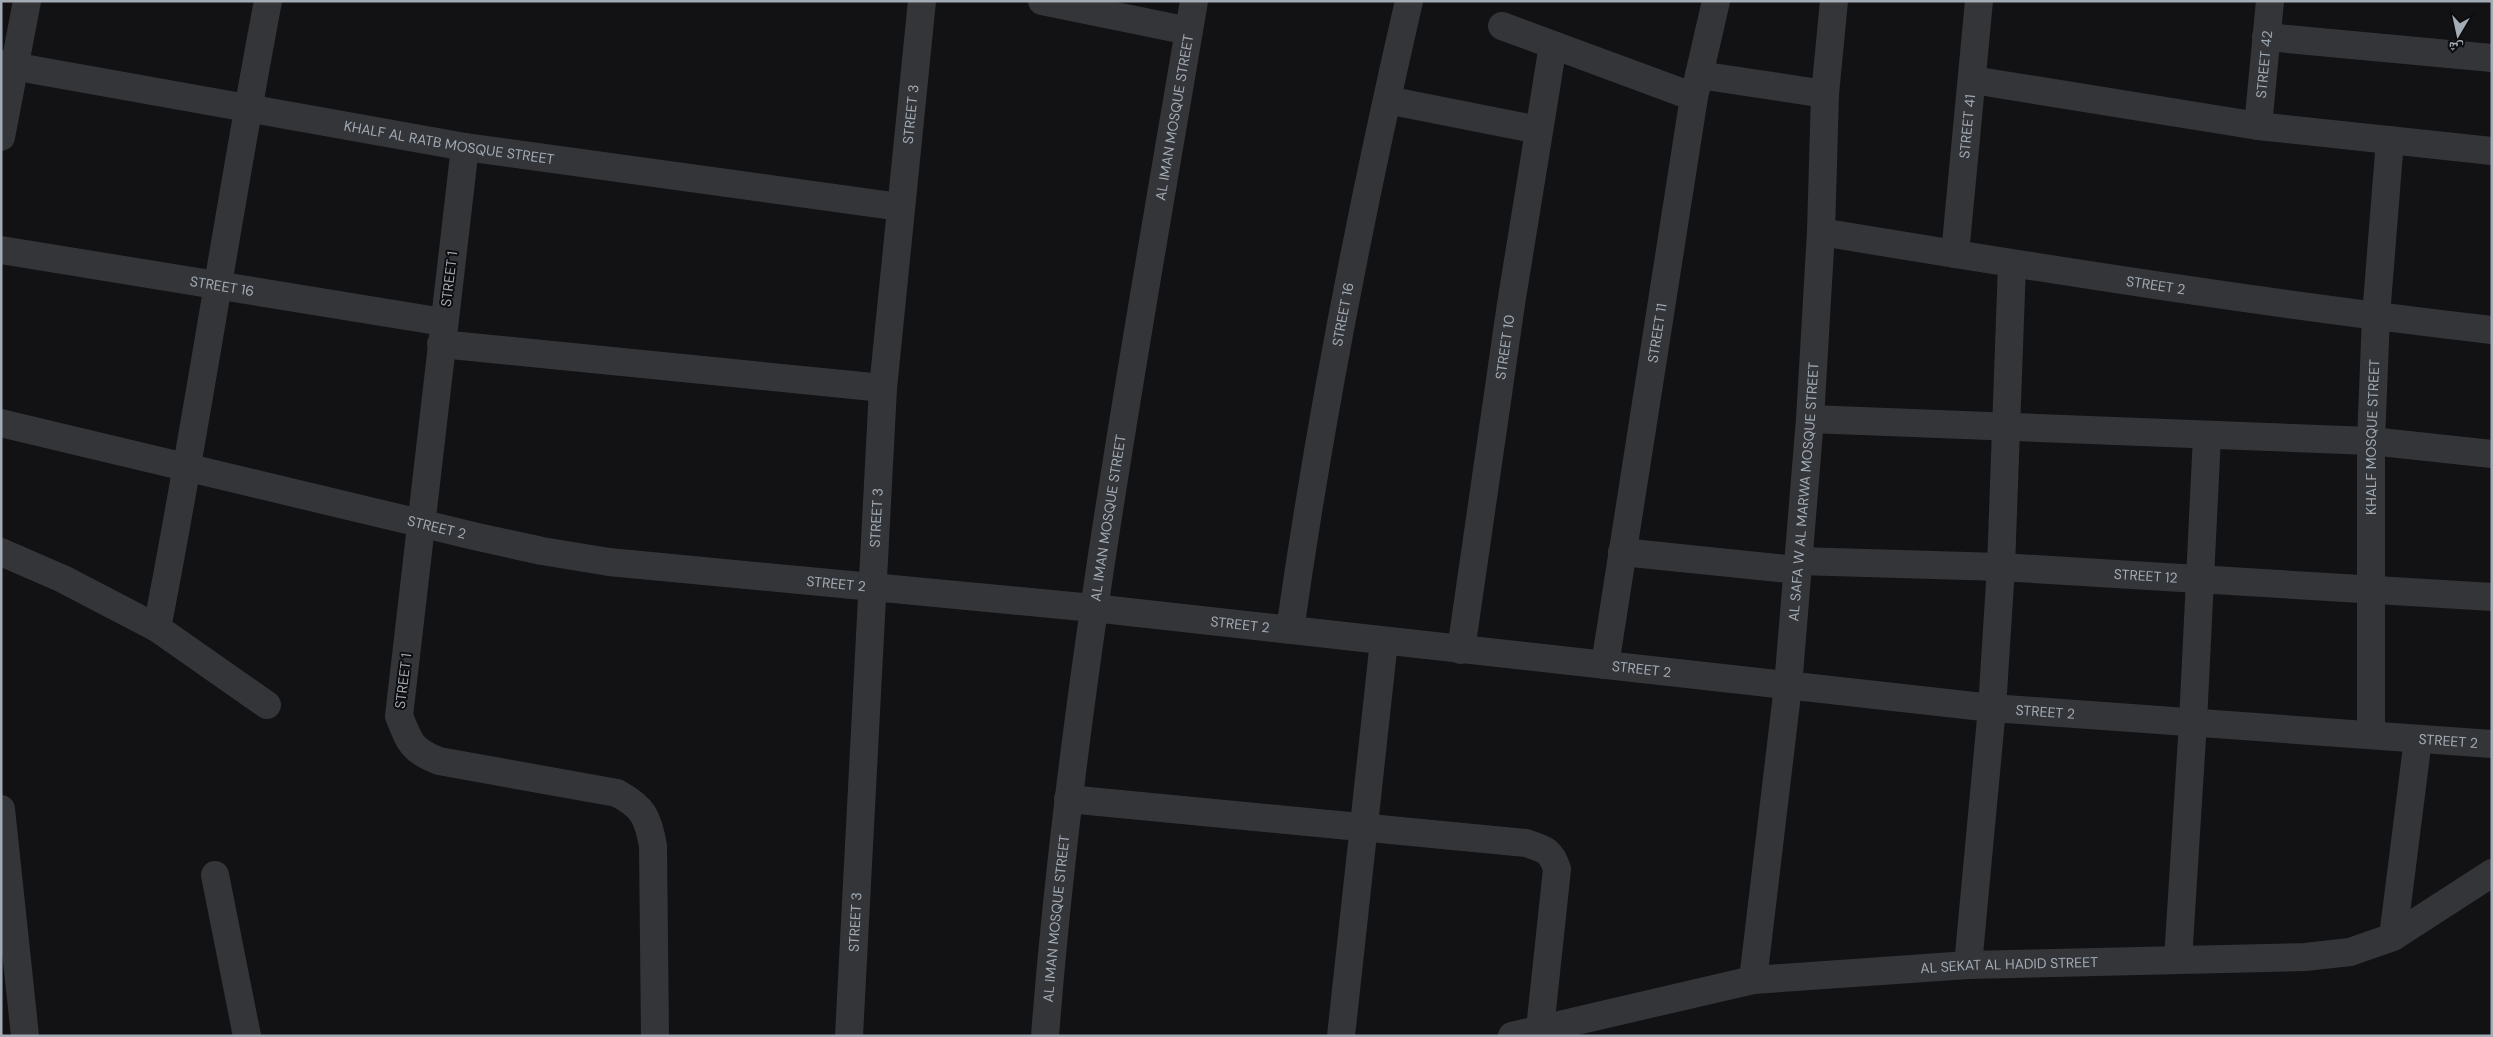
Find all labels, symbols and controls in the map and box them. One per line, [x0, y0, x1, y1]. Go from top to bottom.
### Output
north arrow [2433, 10, 2483, 60]
street label: STREET 42 [2252, 30, 2276, 99]
street label: AL IMAN MOSQUE STREET [1151, 33, 1197, 202]
text: ش [2447, 38, 2465, 58]
street label: STREET 3 [899, 84, 923, 145]
street label: STREET 41 [1955, 94, 1979, 159]
street label: KHALF AL RATB MOSQUE STREET [343, 117, 556, 168]
street label: STREET 1 [437, 250, 461, 308]
street label: STREET 16 [189, 272, 255, 300]
street label: STREET 2 [2125, 272, 2187, 298]
street label: STREET 16 [1328, 281, 1358, 348]
street label: STREET 11 [1643, 302, 1671, 364]
street label: STREET 10 [1491, 313, 1518, 381]
street label: KHALF MOSQUE STREET [2362, 359, 2383, 515]
street label: AL SAFA W AL MARWA MOSQUE STREET [1784, 361, 1822, 622]
street label: AL IMAN MOSQUE STREET [1086, 433, 1130, 602]
street label: STREET 3 [866, 487, 887, 548]
street label: STREET 2 [406, 511, 468, 543]
street label: STREET 12 [2113, 565, 2178, 587]
street label: STREET 2 [806, 572, 867, 595]
street label: STREET 2 [1209, 612, 1271, 637]
street label: STREET 1 [391, 652, 415, 710]
street label: STREET 2 [1611, 657, 1672, 681]
street label: STREET 2 [2015, 701, 2076, 723]
street label: STREET 2 [2418, 730, 2479, 752]
street label: AL IMAN MOSQUE STREET [1039, 834, 1073, 1003]
street label: STREET 3 [844, 892, 866, 952]
street label: AL SEKAT AL HADID STREET [1920, 953, 2098, 977]

